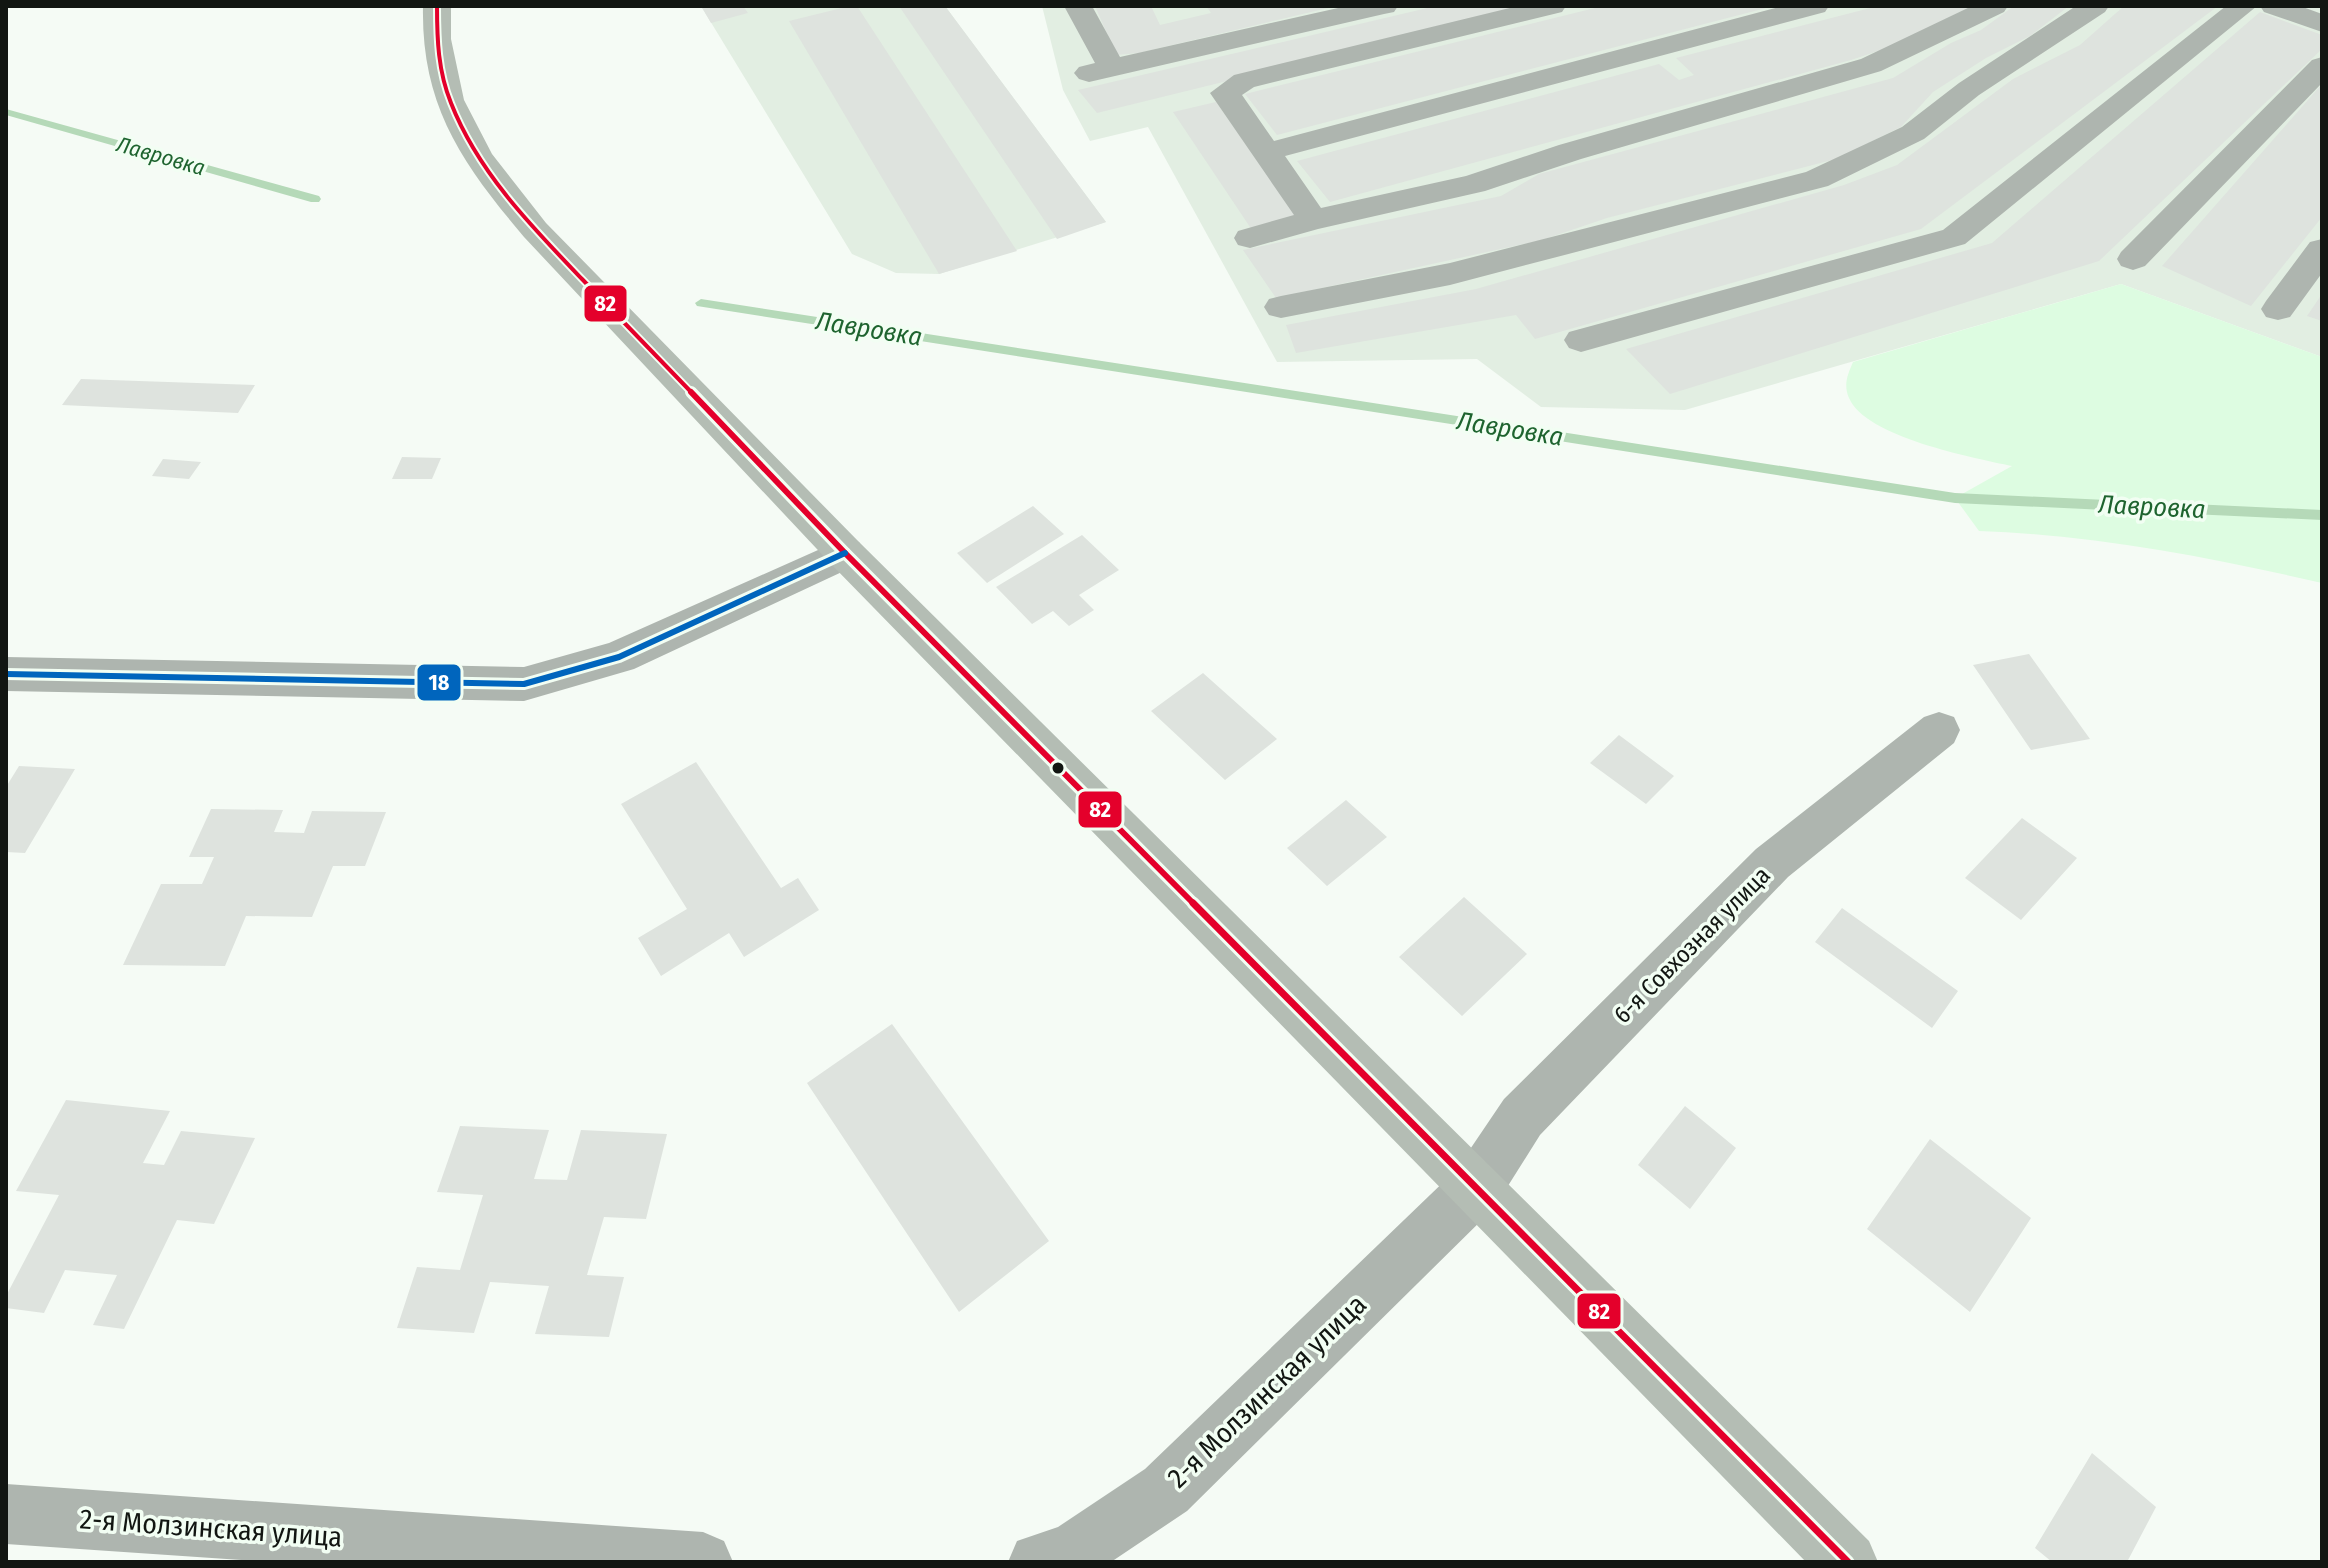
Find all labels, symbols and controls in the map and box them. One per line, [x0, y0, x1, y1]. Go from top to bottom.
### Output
water label: Лавровка [113, 130, 208, 181]
line badge: 82 [583, 284, 628, 323]
text: 82 [594, 290, 616, 317]
water label: Лавровка [813, 305, 924, 353]
water label: Лавровка [1454, 405, 1565, 453]
water label: Лавровка [2097, 489, 2206, 525]
line badge: 18 [416, 663, 462, 702]
text: 18 [429, 669, 450, 696]
unlabelled marker [1050, 760, 1066, 776]
line badge: 82 [1077, 790, 1123, 829]
text: 82 [1089, 796, 1111, 823]
street label: 6-я Совхозная улица [1608, 861, 1776, 1029]
street label: 2-я Молзинская улица [1161, 1288, 1373, 1494]
line badge: 82 [1576, 1292, 1622, 1330]
text: 82 [1588, 1298, 1610, 1325]
street label: 2-я Молзинская улица [79, 1502, 343, 1554]

